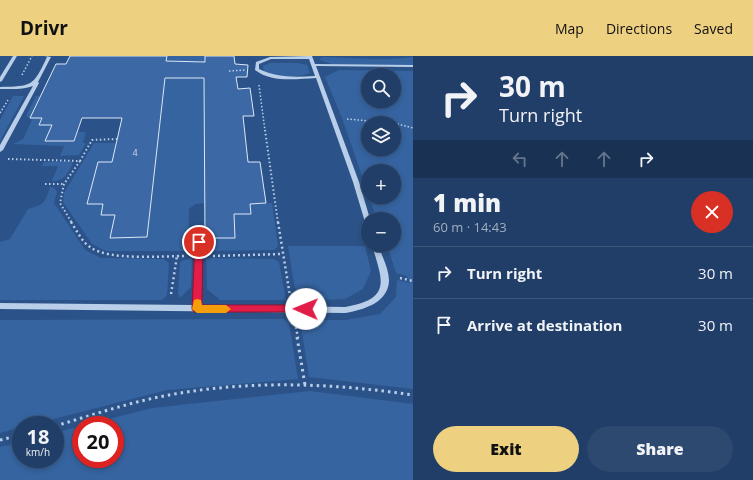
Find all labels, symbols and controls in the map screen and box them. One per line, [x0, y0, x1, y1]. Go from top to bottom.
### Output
text: Drivr [20, 15, 68, 41]
text: Map [555, 19, 584, 38]
text: Directions [606, 19, 672, 38]
text: Saved [694, 19, 733, 38]
text: 30 m [499, 67, 566, 105]
map controls [361, 68, 401, 252]
button: search [361, 68, 401, 108]
icon: right [433, 72, 485, 124]
text: Turn right [499, 103, 582, 127]
button: layers [361, 116, 401, 156]
house number: 4 [132, 146, 138, 159]
icon: left [509, 148, 531, 170]
icon: ahead [551, 148, 573, 170]
icon: ahead [593, 148, 615, 170]
icon: right [635, 148, 657, 170]
button: + [361, 164, 401, 204]
text: 1 min [433, 186, 501, 219]
button: close [691, 191, 733, 233]
button: − [361, 212, 401, 252]
text: 60 m · 14:43 [433, 218, 507, 236]
pin [182, 225, 216, 259]
icon: arrive [188, 231, 210, 253]
icon: right [433, 262, 455, 284]
text: Turn right [467, 263, 542, 283]
text: 30 m [698, 263, 733, 283]
position arrow [285, 288, 327, 330]
icon: arrive [433, 314, 455, 336]
text: Arrive at destination [467, 315, 622, 335]
text: 30 m [698, 315, 733, 335]
speed limit sign: 20 [72, 416, 124, 468]
text: 18 [27, 423, 49, 450]
button: Exit [433, 426, 579, 472]
button: Share [587, 426, 733, 472]
text: km/h [26, 445, 50, 459]

